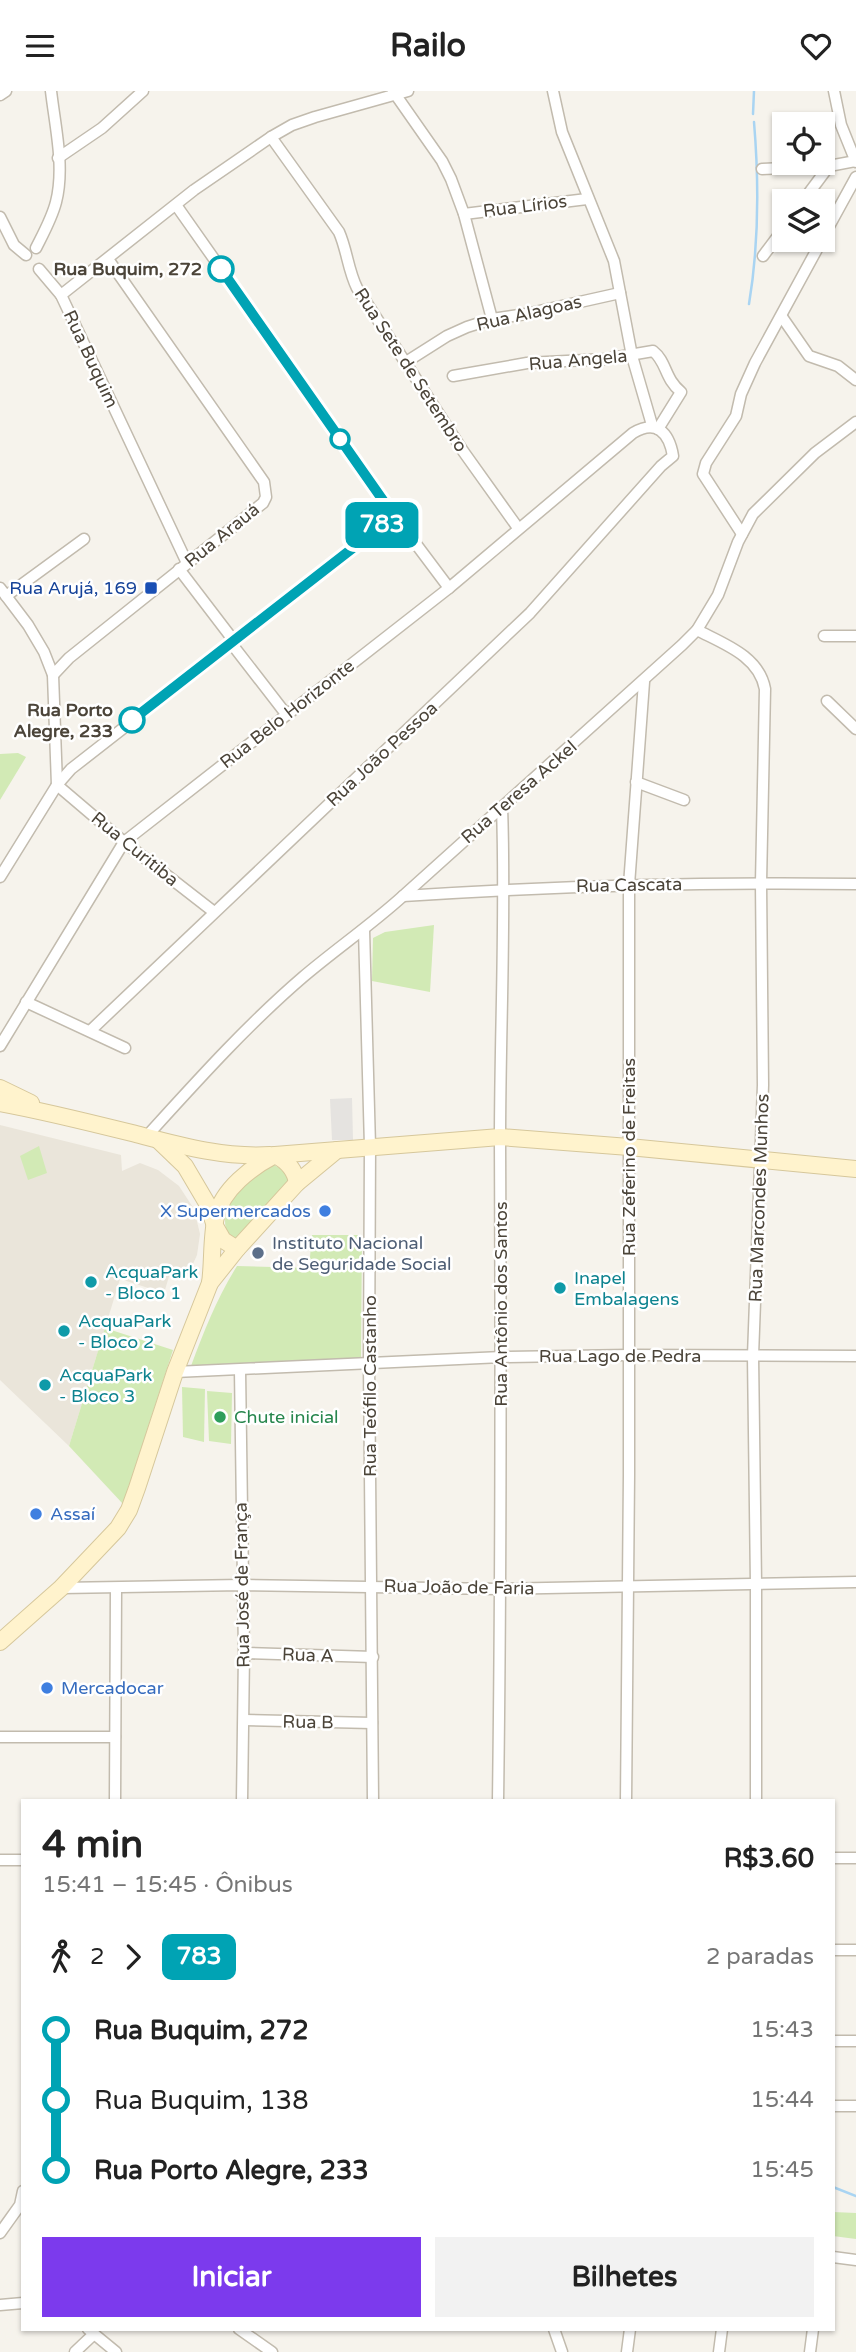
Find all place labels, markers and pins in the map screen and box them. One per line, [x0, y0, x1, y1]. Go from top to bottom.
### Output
marker: Rua Buquim, 272 [208, 256, 234, 282]
place label: Rua Buquim, 272 [54, 258, 202, 280]
unlabelled marker [330, 429, 350, 449]
place label: Rua Arujá, 169 [9, 577, 137, 599]
marker: Rua Arujá, 169 [143, 580, 159, 596]
place label: Rua Porto Alegre, 233 [14, 699, 113, 742]
marker: Rua Porto Alegre, 233 [119, 707, 145, 733]
place label: X Supermercados [160, 1200, 311, 1222]
marker: X Supermercados [317, 1203, 333, 1219]
place label: Instituto Nacional de Seguridade Social [272, 1232, 452, 1275]
marker: Instituto Nacional de Seguridade Social [250, 1245, 266, 1261]
place label: AcquaPark - Bloco 1 [105, 1261, 199, 1304]
place label: Inapel Embalagens [574, 1267, 679, 1310]
marker: AcquaPark - Bloco 1 [83, 1274, 99, 1290]
marker: Inapel Embalagens [552, 1280, 568, 1296]
place label: AcquaPark - Bloco 2 [78, 1310, 172, 1353]
marker: AcquaPark - Bloco 2 [56, 1323, 72, 1339]
place label: AcquaPark - Bloco 3 [59, 1364, 153, 1407]
marker: AcquaPark - Bloco 3 [37, 1377, 53, 1393]
place label: Chute inicial [234, 1406, 339, 1428]
marker: Chute inicial [212, 1409, 228, 1425]
place label: Assaí [50, 1503, 96, 1525]
marker: Assaí [28, 1506, 44, 1522]
place label: Mercadocar [61, 1677, 164, 1699]
marker: Mercadocar [39, 1680, 55, 1696]

